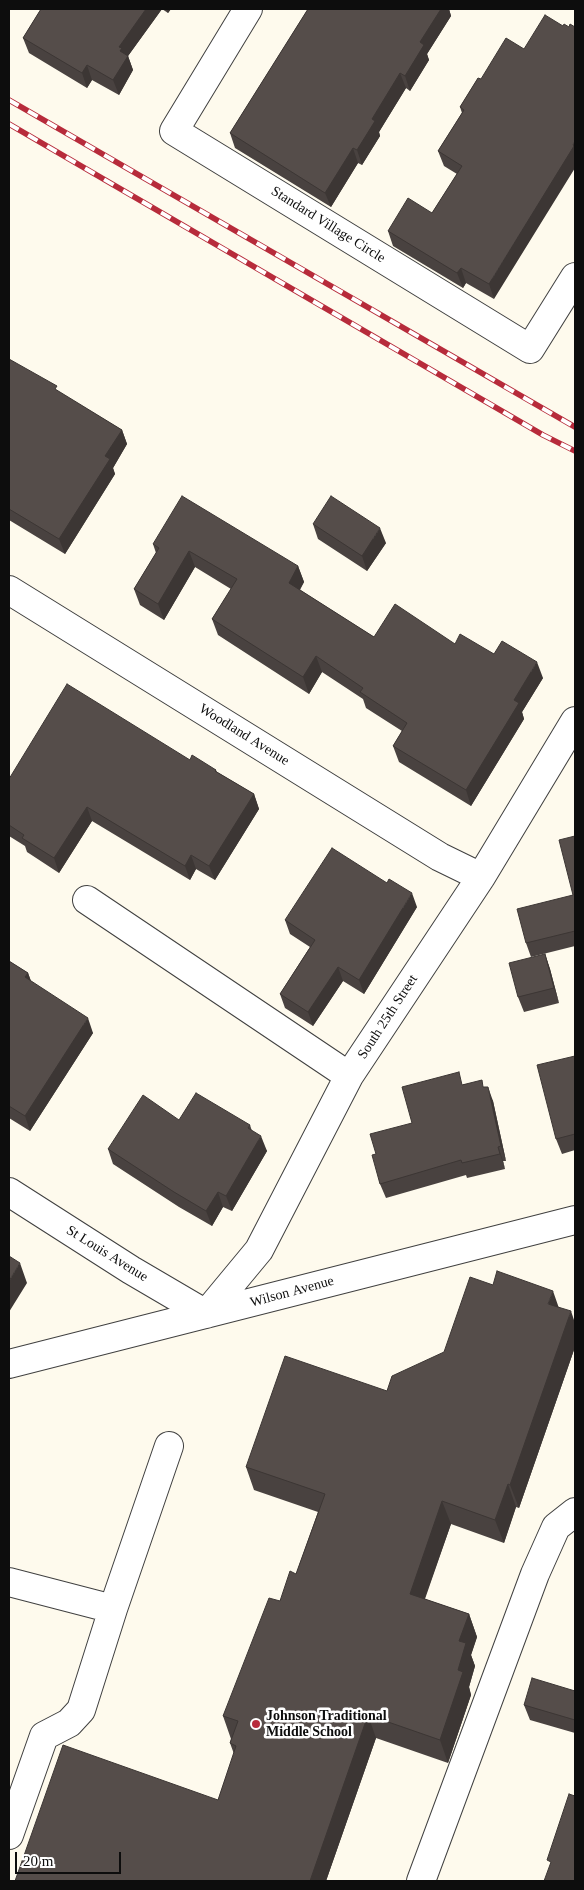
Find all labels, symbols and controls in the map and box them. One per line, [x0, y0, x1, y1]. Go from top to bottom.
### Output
street label: Standard Village Circle [268, 183, 388, 267]
street label: Woodland Avenue [196, 701, 292, 769]
street label: South 25th Street [354, 972, 422, 1062]
street label: St Louis Avenue [63, 1222, 151, 1286]
street label: Wilson Avenue [248, 1273, 336, 1311]
place label: Johnson Traditional Middle School [266, 1708, 387, 1740]
marker: Johnson Traditional Middle School [250, 1718, 262, 1730]
scale bar [18, 1842, 124, 1874]
text: 20 m [23, 1853, 53, 1869]

